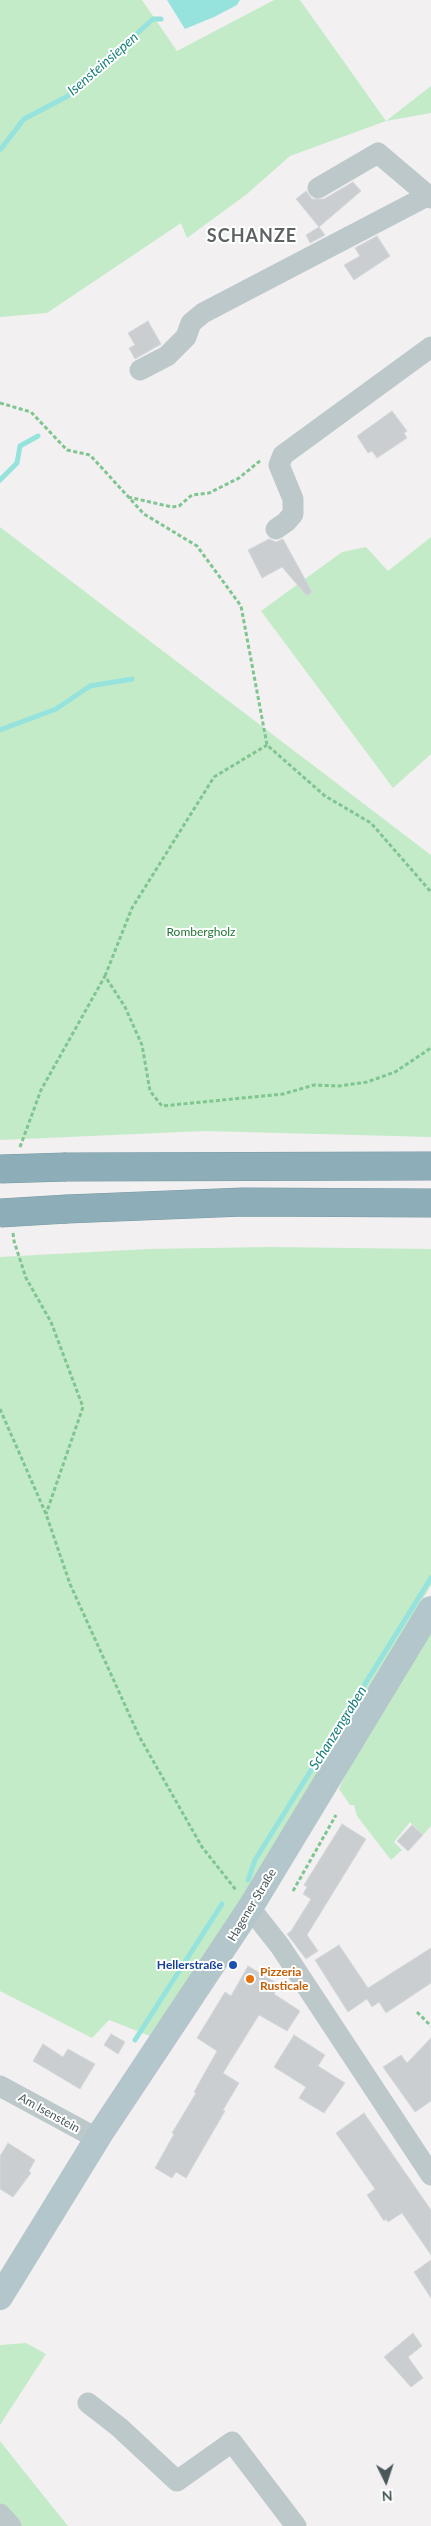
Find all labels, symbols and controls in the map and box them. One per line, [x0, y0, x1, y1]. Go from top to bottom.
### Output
water label: Isensteinsiepen [64, 29, 142, 99]
district label: SCHANZE [206, 225, 298, 247]
park label: Rombergholz [166, 925, 236, 939]
water label: Schanzengraben [306, 1683, 370, 1773]
street label: Hagener Straße [225, 1866, 279, 1944]
place label: Hellerstraße [157, 1958, 223, 1972]
marker: Hellerstraße [227, 1959, 239, 1971]
place label: Pizzeria Rusticale [260, 1965, 309, 1993]
marker: Pizzeria Rusticale [244, 1973, 256, 1985]
street label: Am Isenstein [16, 2090, 82, 2136]
north arrow [361, 2456, 411, 2506]
text: N [381, 2488, 393, 2505]

